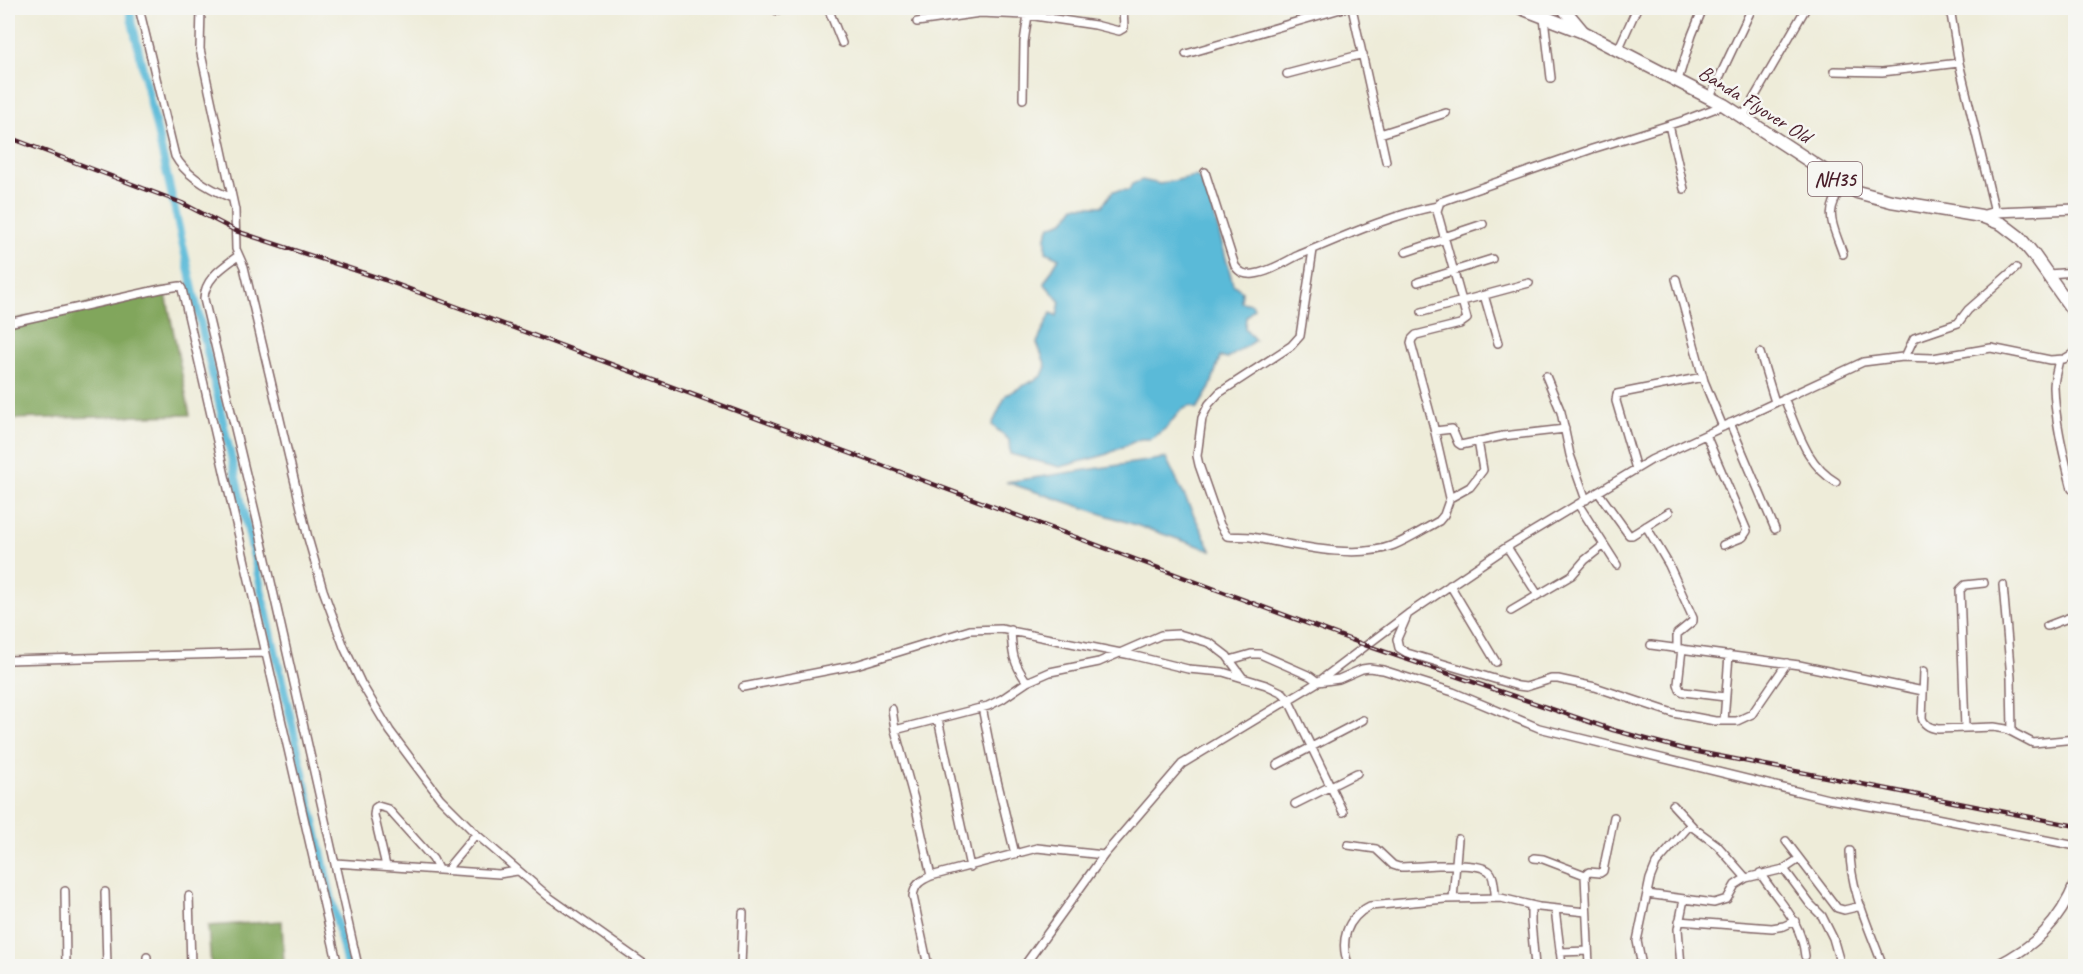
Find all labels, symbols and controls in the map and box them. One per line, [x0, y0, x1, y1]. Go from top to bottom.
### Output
street label: Banda Flyover Old [1694, 59, 1819, 151]
road number: NH35 [1808, 162, 1862, 196]

